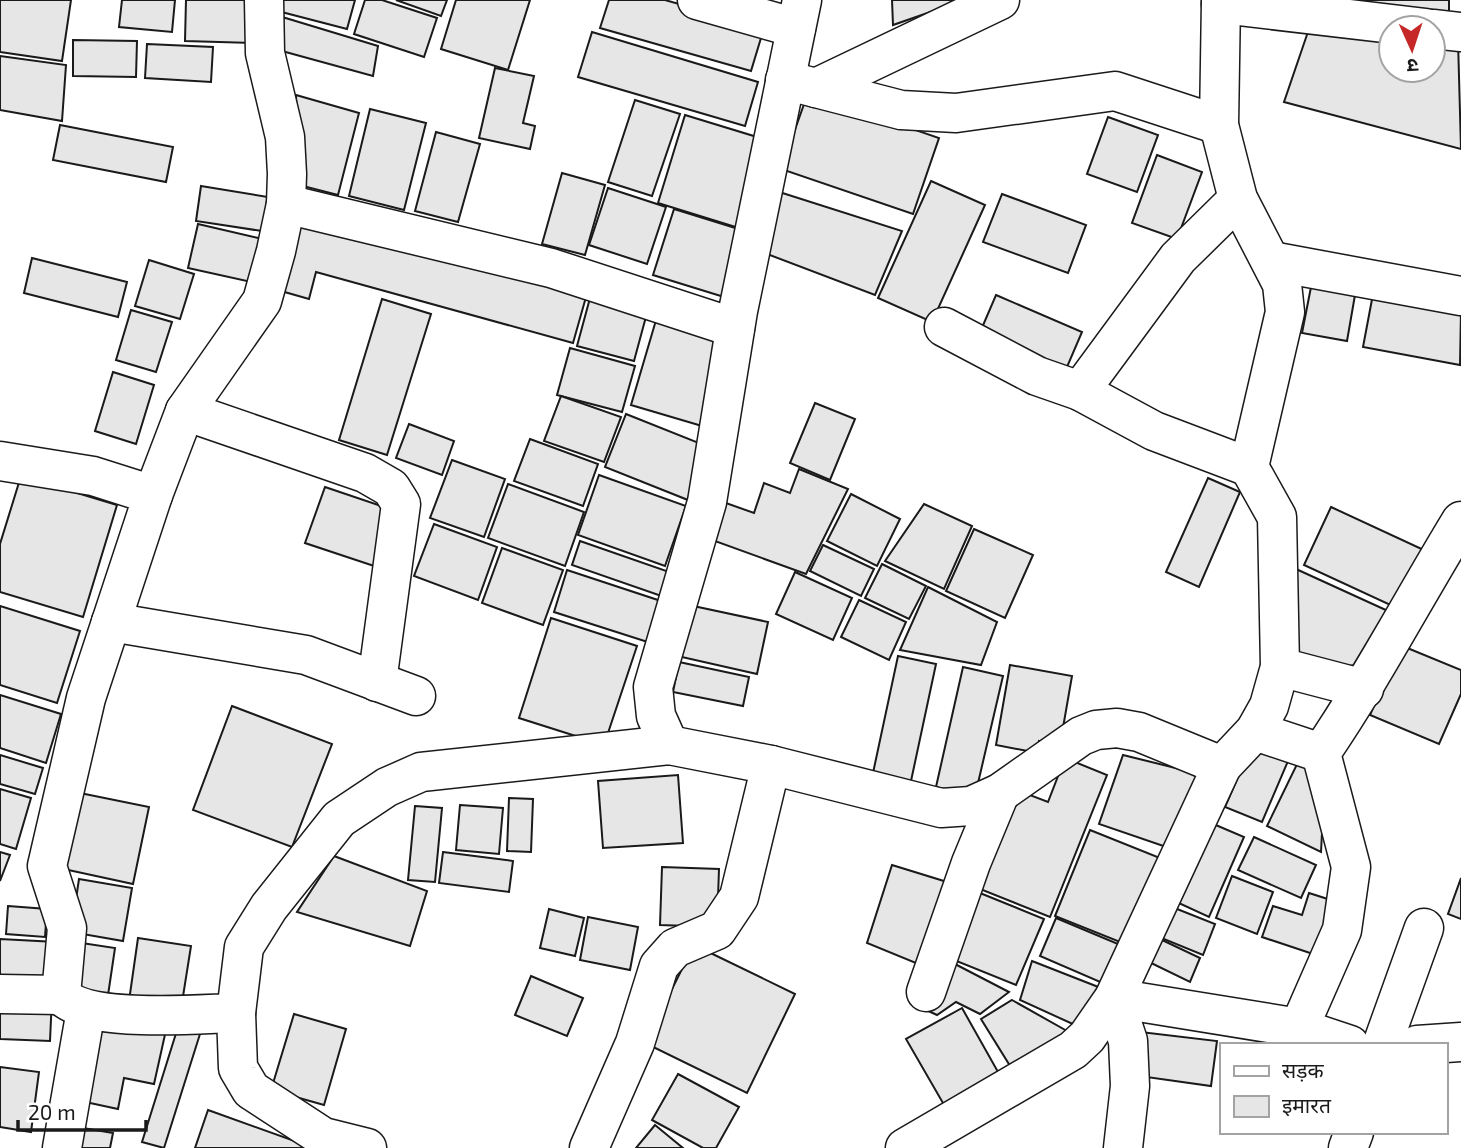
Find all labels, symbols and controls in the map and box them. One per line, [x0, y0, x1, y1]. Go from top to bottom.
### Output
north arrow [1377, 14, 1447, 84]
text: उ [1406, 55, 1419, 78]
legend [1220, 1043, 1447, 1134]
text: सड़क [1282, 1057, 1324, 1082]
scale bar [18, 1088, 145, 1132]
text: इमारत [1282, 1092, 1332, 1117]
text: 20 m [28, 1099, 76, 1124]

